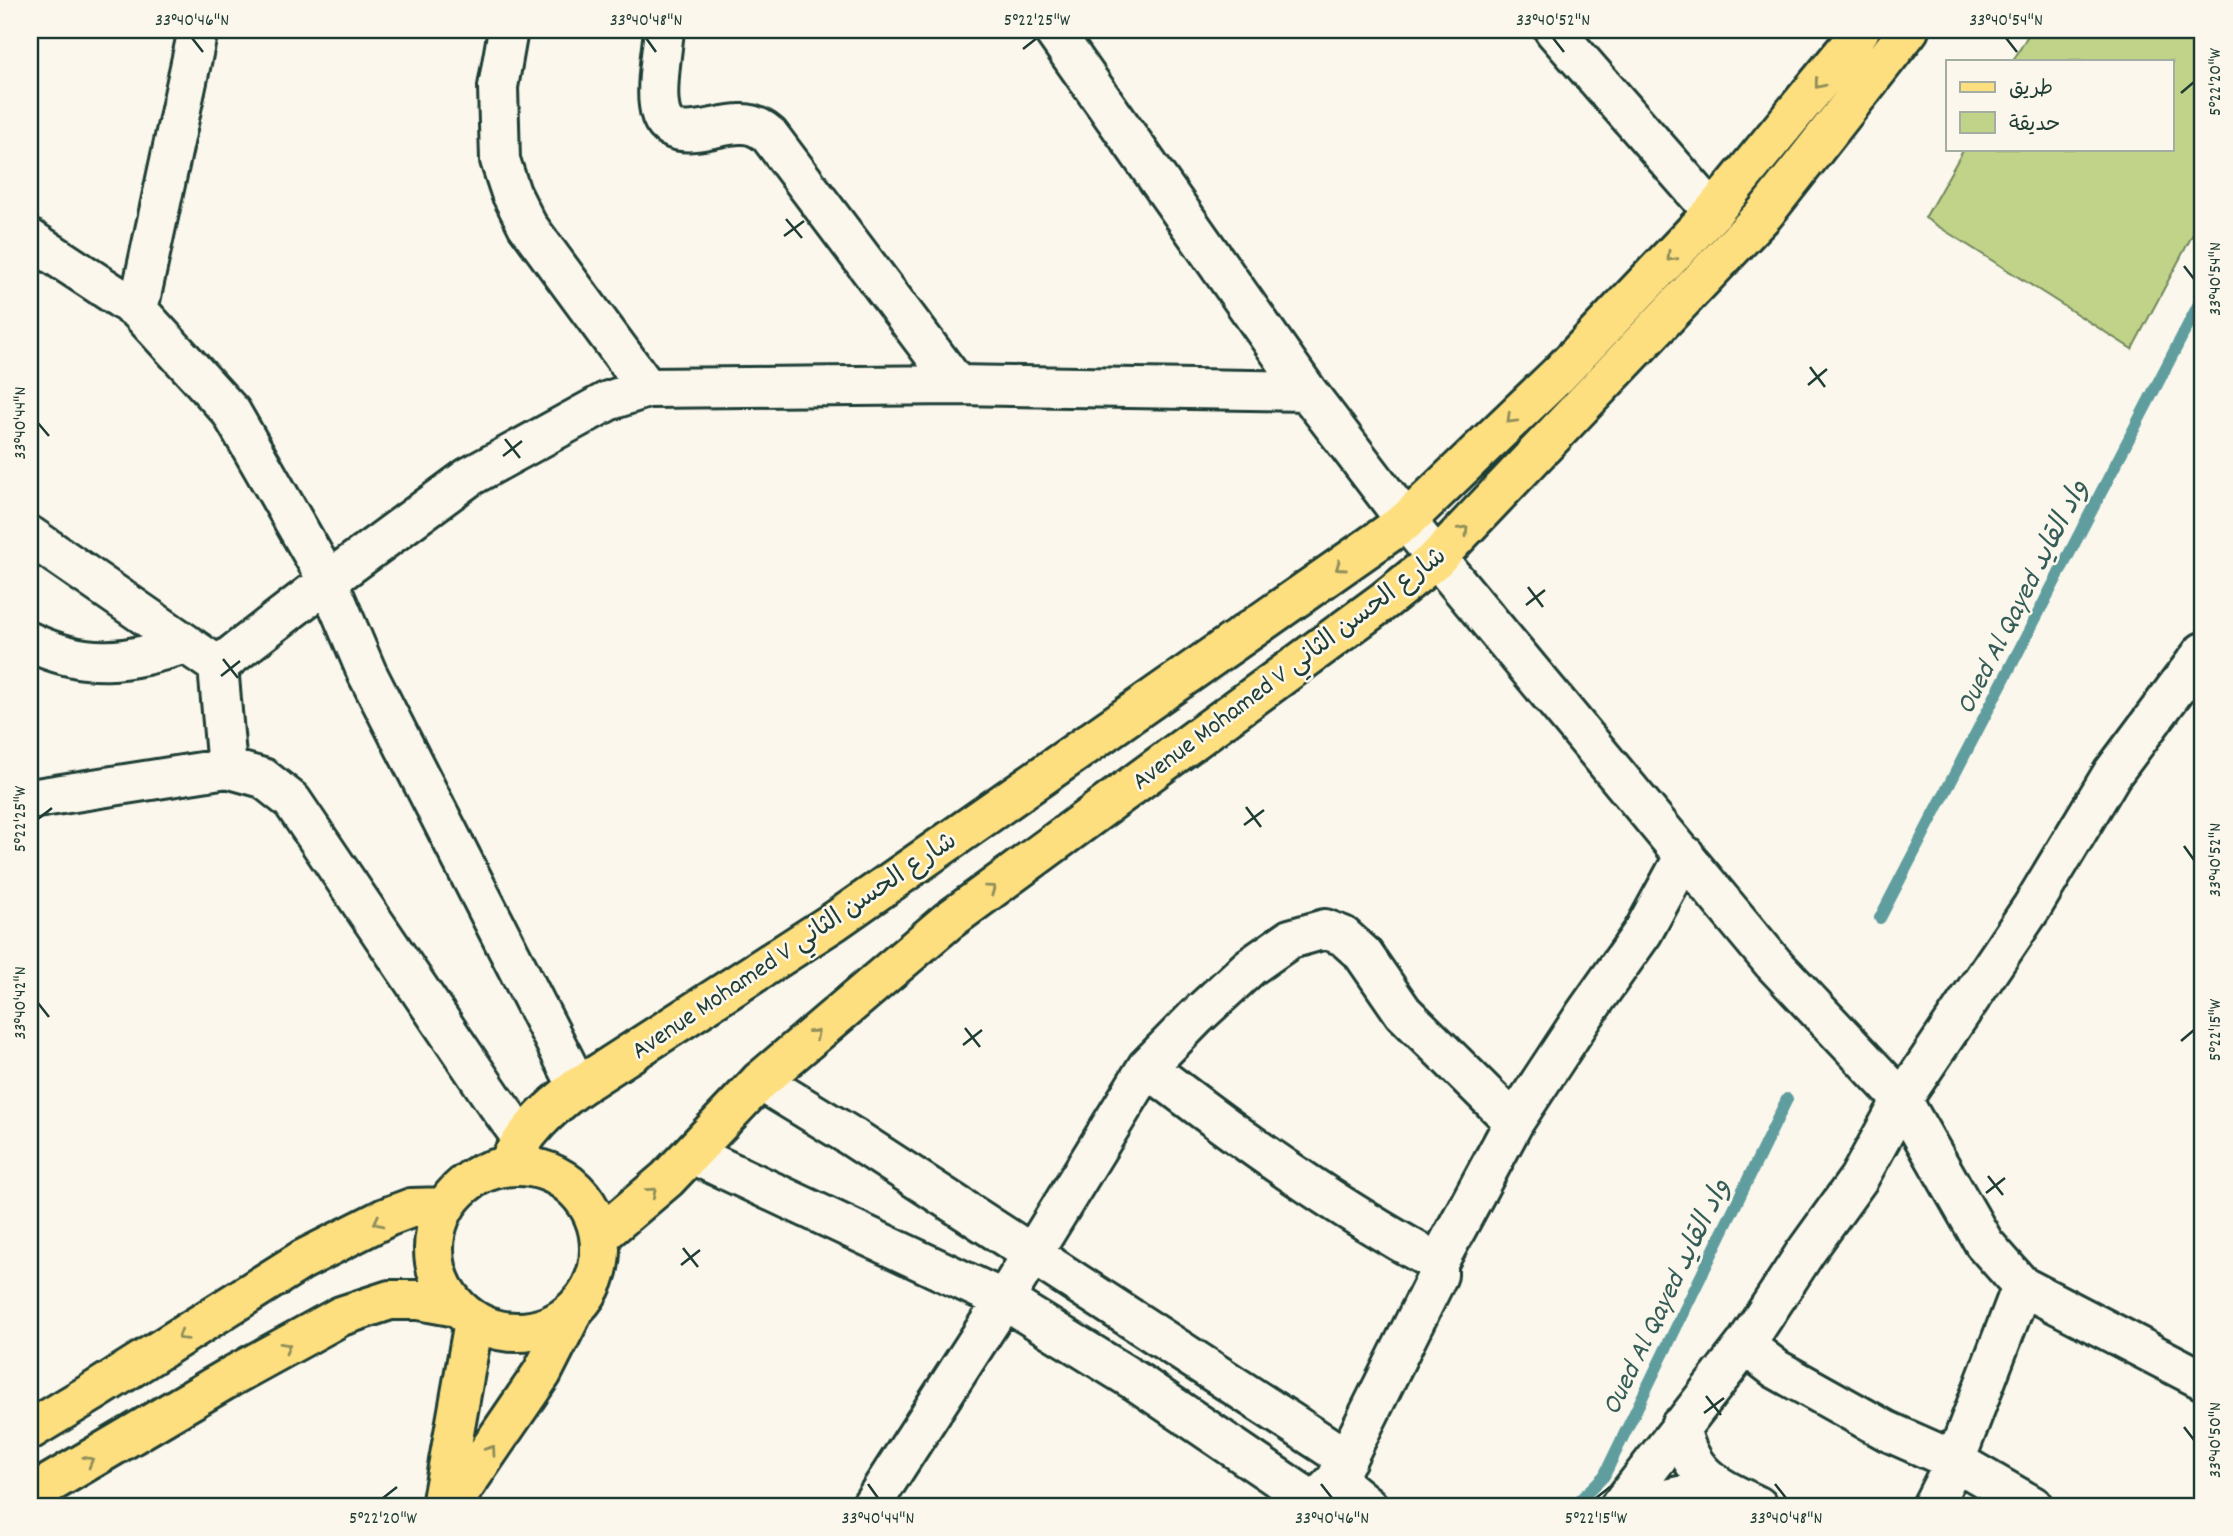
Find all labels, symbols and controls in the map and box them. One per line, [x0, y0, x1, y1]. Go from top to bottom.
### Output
text: 33°40'46"N [155, 9, 229, 34]
text: 33°40'48"N [610, 9, 682, 34]
text: 5°22'25"W [1004, 9, 1071, 34]
text: 33°40'52"N [1516, 9, 1590, 34]
text: 33°40'54"N [1969, 9, 2043, 34]
text: 5°22'20"W [2204, 47, 2229, 116]
legend [1946, 60, 2174, 150]
text: طريق [2009, 75, 2053, 105]
one-way arrow [1814, 77, 1827, 89]
text: حديقة [2009, 111, 2060, 141]
text: 33°40'54"N [2204, 242, 2229, 316]
one-way arrow [1666, 249, 1679, 262]
text: 33°40'44"N [9, 387, 34, 459]
one-way arrow [1507, 411, 1520, 424]
water label: Oued Al Qayed واد القايد [1948, 474, 2101, 723]
one-way arrow [1456, 525, 1468, 538]
street label: Avenue Mohamed V شارع الحسن الثاني [1125, 539, 1456, 801]
one-way arrow [1335, 559, 1348, 571]
text: 5°22'25"W [9, 785, 34, 852]
text: 33°40'52"N [2204, 823, 2229, 897]
street label: Avenue Mohamed V شارع الحسن الثاني [625, 824, 966, 1071]
one-way arrow [983, 885, 995, 897]
text: 33°40'42"N [9, 966, 34, 1040]
text: 5°22'15"W [2204, 998, 2229, 1061]
one-way arrow [807, 1030, 820, 1042]
water label: Oued Al Qayed واد القايد [1594, 1173, 1743, 1423]
one-way arrow [643, 1188, 656, 1200]
one-way arrow [373, 1213, 385, 1227]
one-way arrow [177, 1328, 190, 1341]
one-way arrow [278, 1342, 291, 1355]
text: 33°40'50"N [2204, 1402, 2229, 1478]
one-way arrow [483, 1445, 495, 1458]
one-way arrow [81, 1456, 94, 1469]
text: 5°22'20"W [349, 1507, 418, 1532]
text: 33°40'44"N [842, 1507, 914, 1532]
text: 33°40'46"N [1295, 1507, 1369, 1532]
text: 5°22'15"W [1565, 1507, 1628, 1532]
text: 33°40'48"N [1750, 1507, 1822, 1532]

